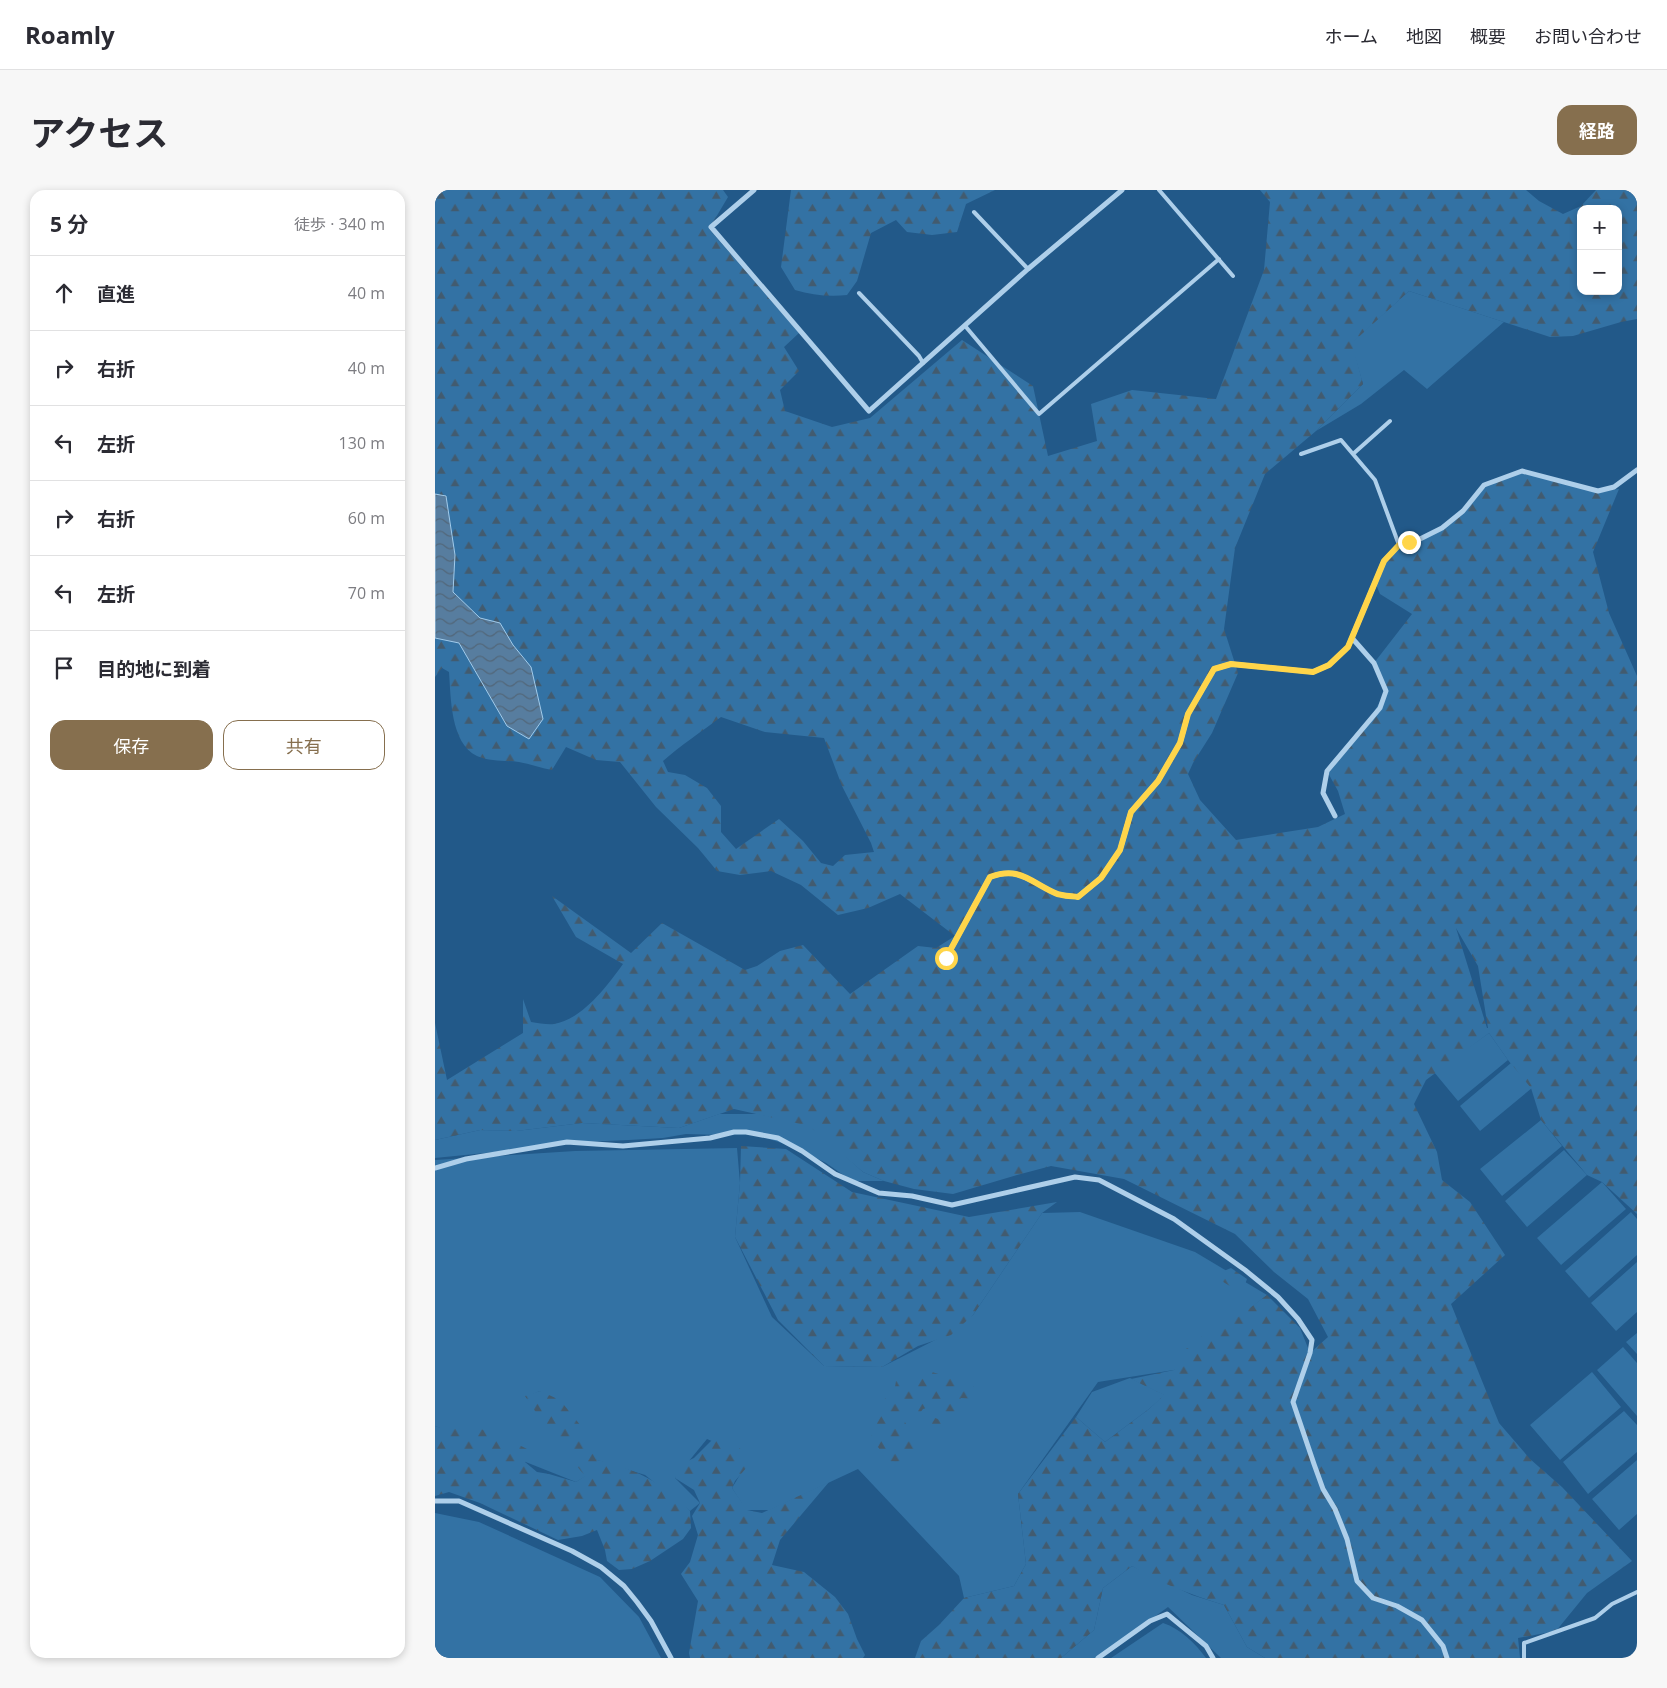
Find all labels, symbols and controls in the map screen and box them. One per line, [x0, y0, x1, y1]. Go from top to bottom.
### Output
text: Roamly [25, 18, 115, 51]
text: ホーム [1325, 24, 1378, 48]
text: 地図 [1406, 24, 1442, 48]
text: 概要 [1470, 24, 1506, 48]
text: お問い合わせ [1534, 24, 1642, 48]
button: 経路 [1557, 105, 1637, 155]
text: アクセス [30, 109, 168, 156]
map controls [1577, 205, 1622, 295]
button: + [1577, 205, 1622, 250]
text: 5 分 [50, 210, 88, 238]
text: 徒歩 · 340 m [294, 213, 385, 235]
button: − [1577, 250, 1622, 295]
icon: ahead [50, 279, 78, 307]
text: 直進 [97, 281, 135, 307]
text: 40 m [348, 282, 385, 304]
icon: right [50, 354, 78, 382]
text: 右折 [97, 356, 135, 382]
text: 40 m [348, 357, 385, 379]
icon: left [50, 429, 78, 457]
text: 左折 [97, 431, 135, 457]
text: 130 m [339, 432, 385, 454]
icon: right [50, 504, 78, 532]
text: 右折 [97, 506, 135, 532]
text: 60 m [348, 507, 385, 529]
route end [1398, 531, 1421, 554]
icon: left [50, 579, 78, 607]
text: 左折 [97, 581, 135, 607]
text: 70 m [348, 582, 385, 604]
icon: arrive [50, 654, 78, 682]
text: 目的地に到着 [97, 656, 211, 682]
button: 保存 [50, 720, 213, 770]
button: 共有 [223, 720, 385, 770]
route start [935, 947, 958, 970]

